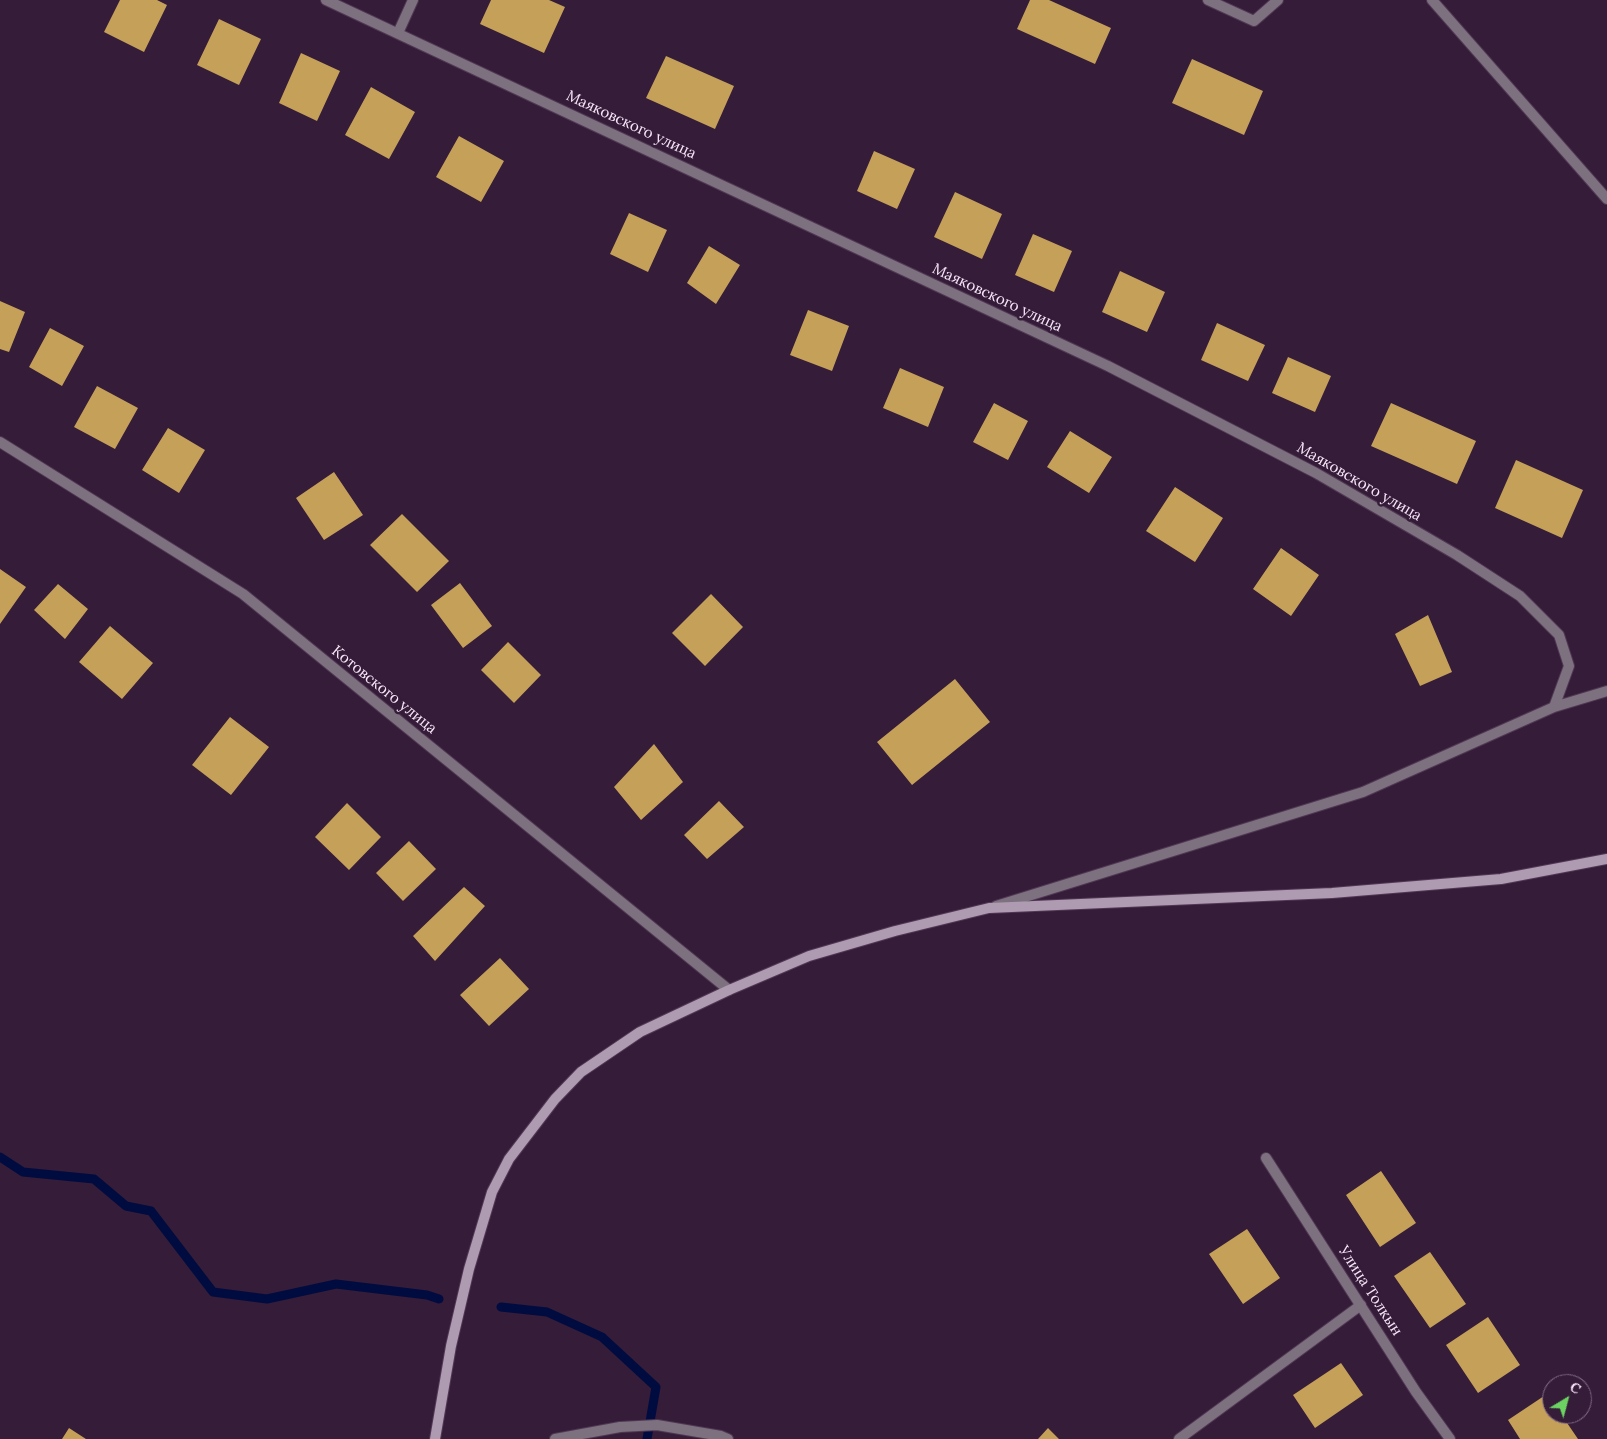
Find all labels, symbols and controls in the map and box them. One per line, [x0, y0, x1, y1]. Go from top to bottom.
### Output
street label: Маяковского улица [563, 87, 699, 163]
street label: Маяковского улица [929, 260, 1065, 336]
street label: Маяковского улица [1293, 439, 1425, 525]
street label: Котовского улица [328, 642, 440, 738]
street label: Улица Толкын [1334, 1243, 1406, 1339]
north arrow [1542, 1374, 1592, 1424]
text: С [1566, 1378, 1585, 1398]

